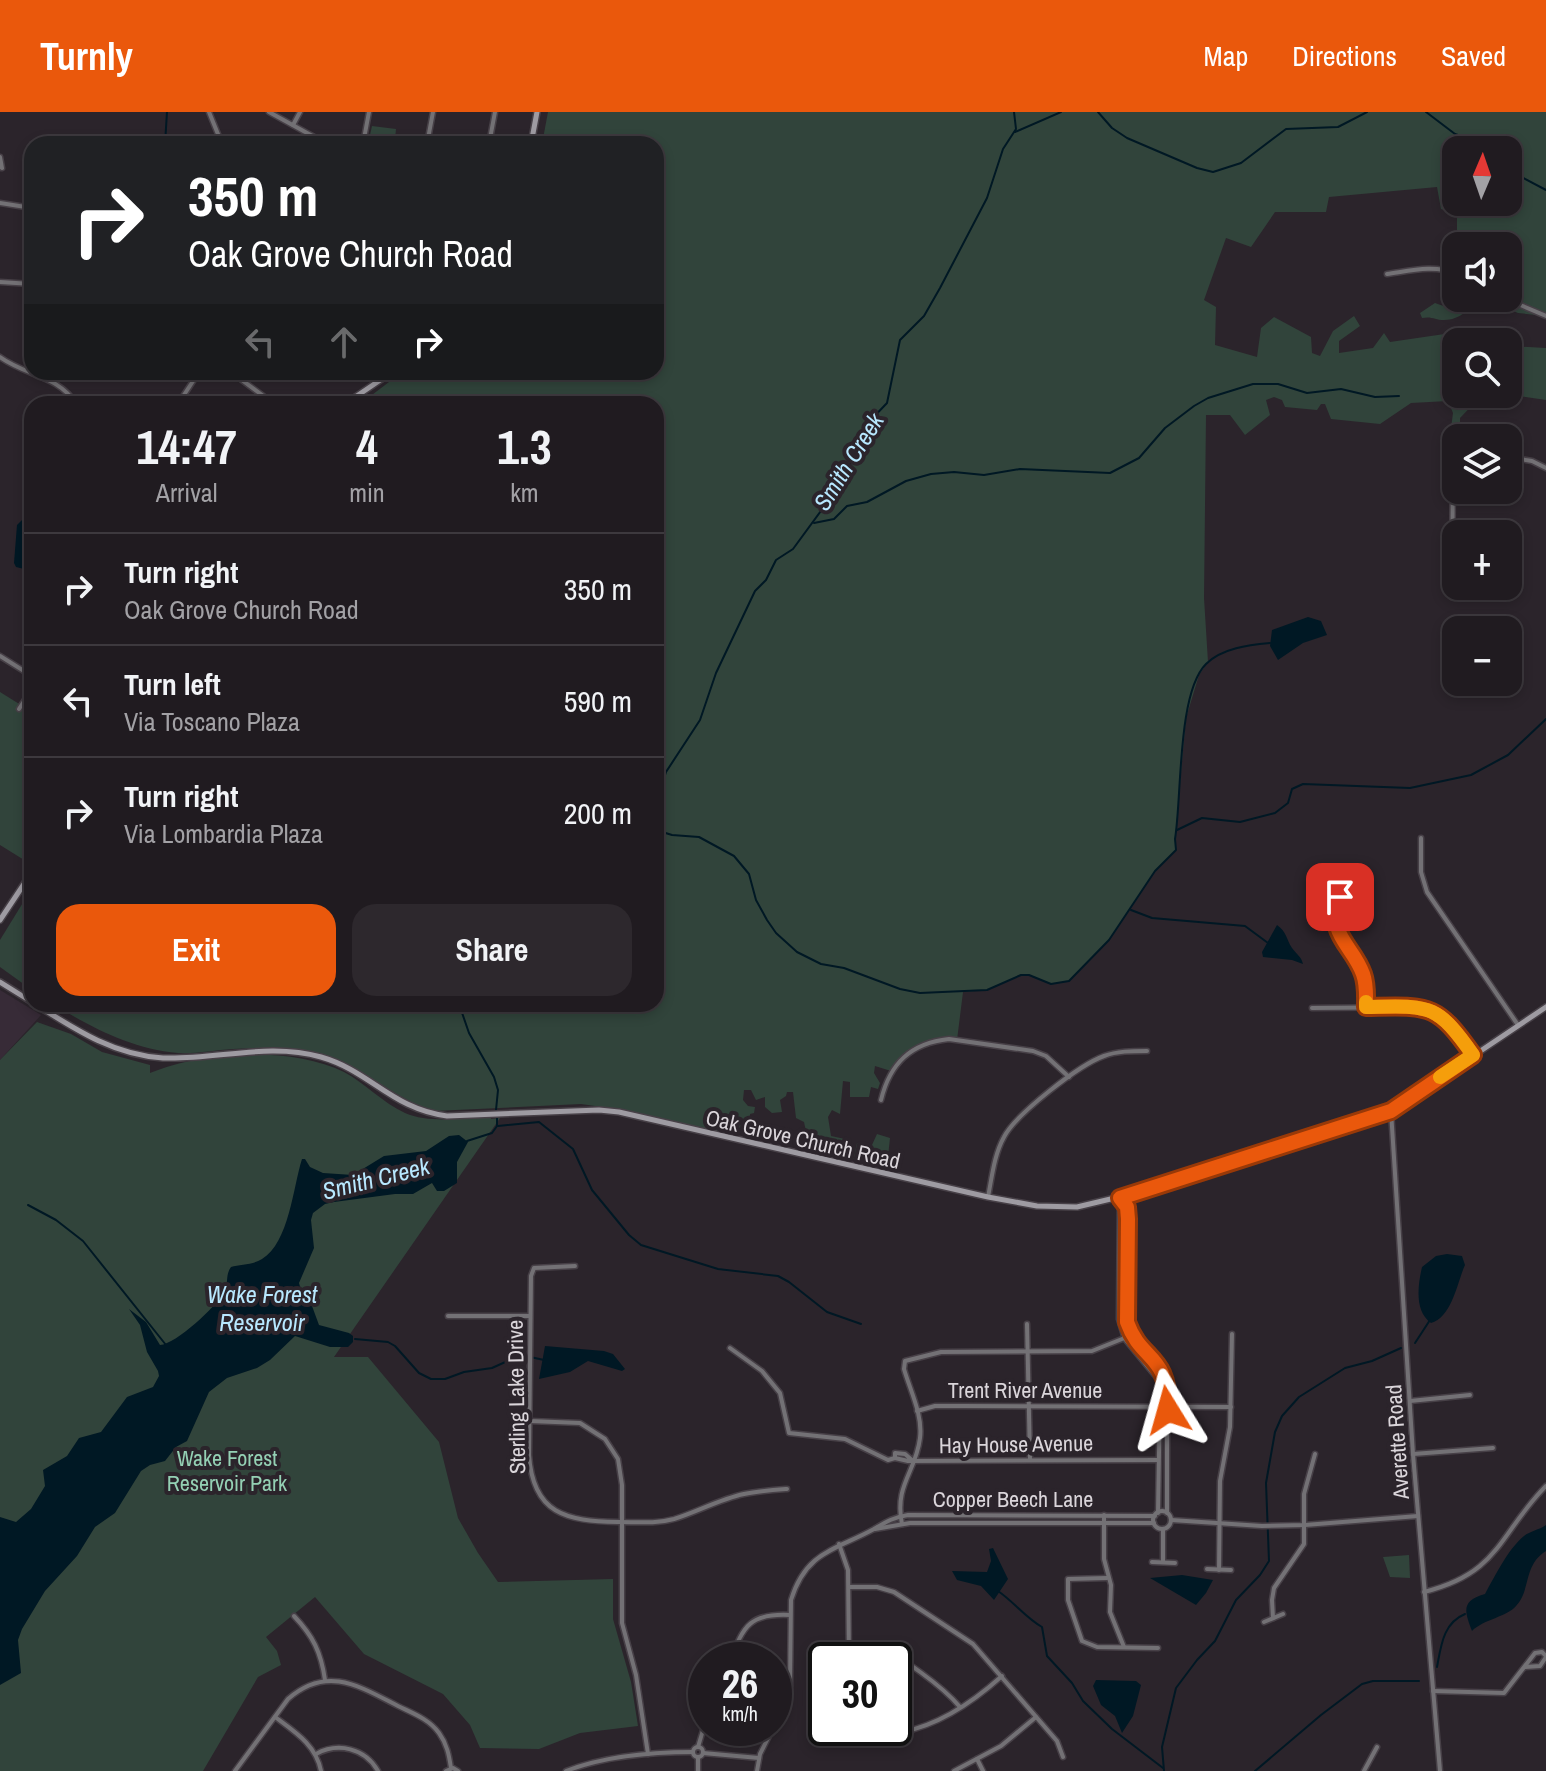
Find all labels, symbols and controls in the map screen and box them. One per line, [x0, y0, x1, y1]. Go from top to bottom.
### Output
text: Turnly [40, 31, 133, 82]
text: Map [1204, 37, 1248, 75]
text: Directions [1292, 37, 1397, 75]
text: Saved [1441, 37, 1506, 75]
north arrow [1442, 136, 1522, 216]
map controls [1442, 136, 1522, 696]
text: 350 m [188, 158, 318, 233]
icon: right [56, 168, 160, 272]
text: Oak Grove Church Road [188, 230, 513, 278]
button: sound [1442, 232, 1522, 312]
icon: left [238, 320, 282, 364]
icon: ahead [322, 320, 366, 364]
icon: right [406, 320, 450, 364]
button: search [1442, 328, 1522, 408]
water label: Smith Creek [806, 406, 891, 516]
text: 14:47 [136, 414, 237, 479]
text: 4 [356, 414, 378, 479]
text: 1.3 [497, 414, 552, 479]
button: layers [1442, 424, 1522, 504]
text: Arrival [156, 475, 217, 510]
text: min [349, 475, 385, 510]
text: km [510, 475, 539, 510]
button: + [1442, 520, 1522, 600]
text: Turn right [124, 552, 238, 592]
icon: right [56, 567, 100, 611]
text: 350 m [564, 569, 632, 609]
text: Oak Grove Church Road [124, 592, 359, 627]
button: − [1442, 616, 1522, 696]
text: Turn left [124, 664, 221, 704]
icon: left [56, 679, 100, 723]
text: 590 m [564, 681, 632, 721]
text: Via Toscano Plaza [124, 704, 300, 739]
text: Turn right [124, 776, 238, 816]
icon: right [56, 791, 100, 835]
text: 200 m [564, 793, 632, 833]
text: Via Lombardia Plaza [124, 816, 323, 851]
pin [1306, 863, 1374, 931]
icon: arrive [1318, 875, 1362, 919]
button: Exit [56, 904, 336, 996]
button: Share [352, 904, 632, 996]
street label: Oak Grove Church Road [703, 1102, 903, 1176]
water label: Smith Creek [319, 1149, 434, 1207]
water label: Wake Forest Reservoir [207, 1278, 318, 1338]
street label: Sterling Lake Drive [500, 1320, 532, 1474]
position arrow [1126, 1368, 1210, 1452]
street label: Trent River Avenue [948, 1375, 1102, 1405]
street label: Averette Road [1378, 1384, 1416, 1501]
street label: Hay House Avenue [939, 1428, 1093, 1460]
park label: Wake Forest Reservoir Park [167, 1443, 288, 1498]
street label: Copper Beech Lane [933, 1484, 1093, 1514]
speed limit sign: 30 [808, 1642, 912, 1746]
text: 26 [722, 1657, 758, 1710]
text: km/h [722, 1700, 758, 1727]

